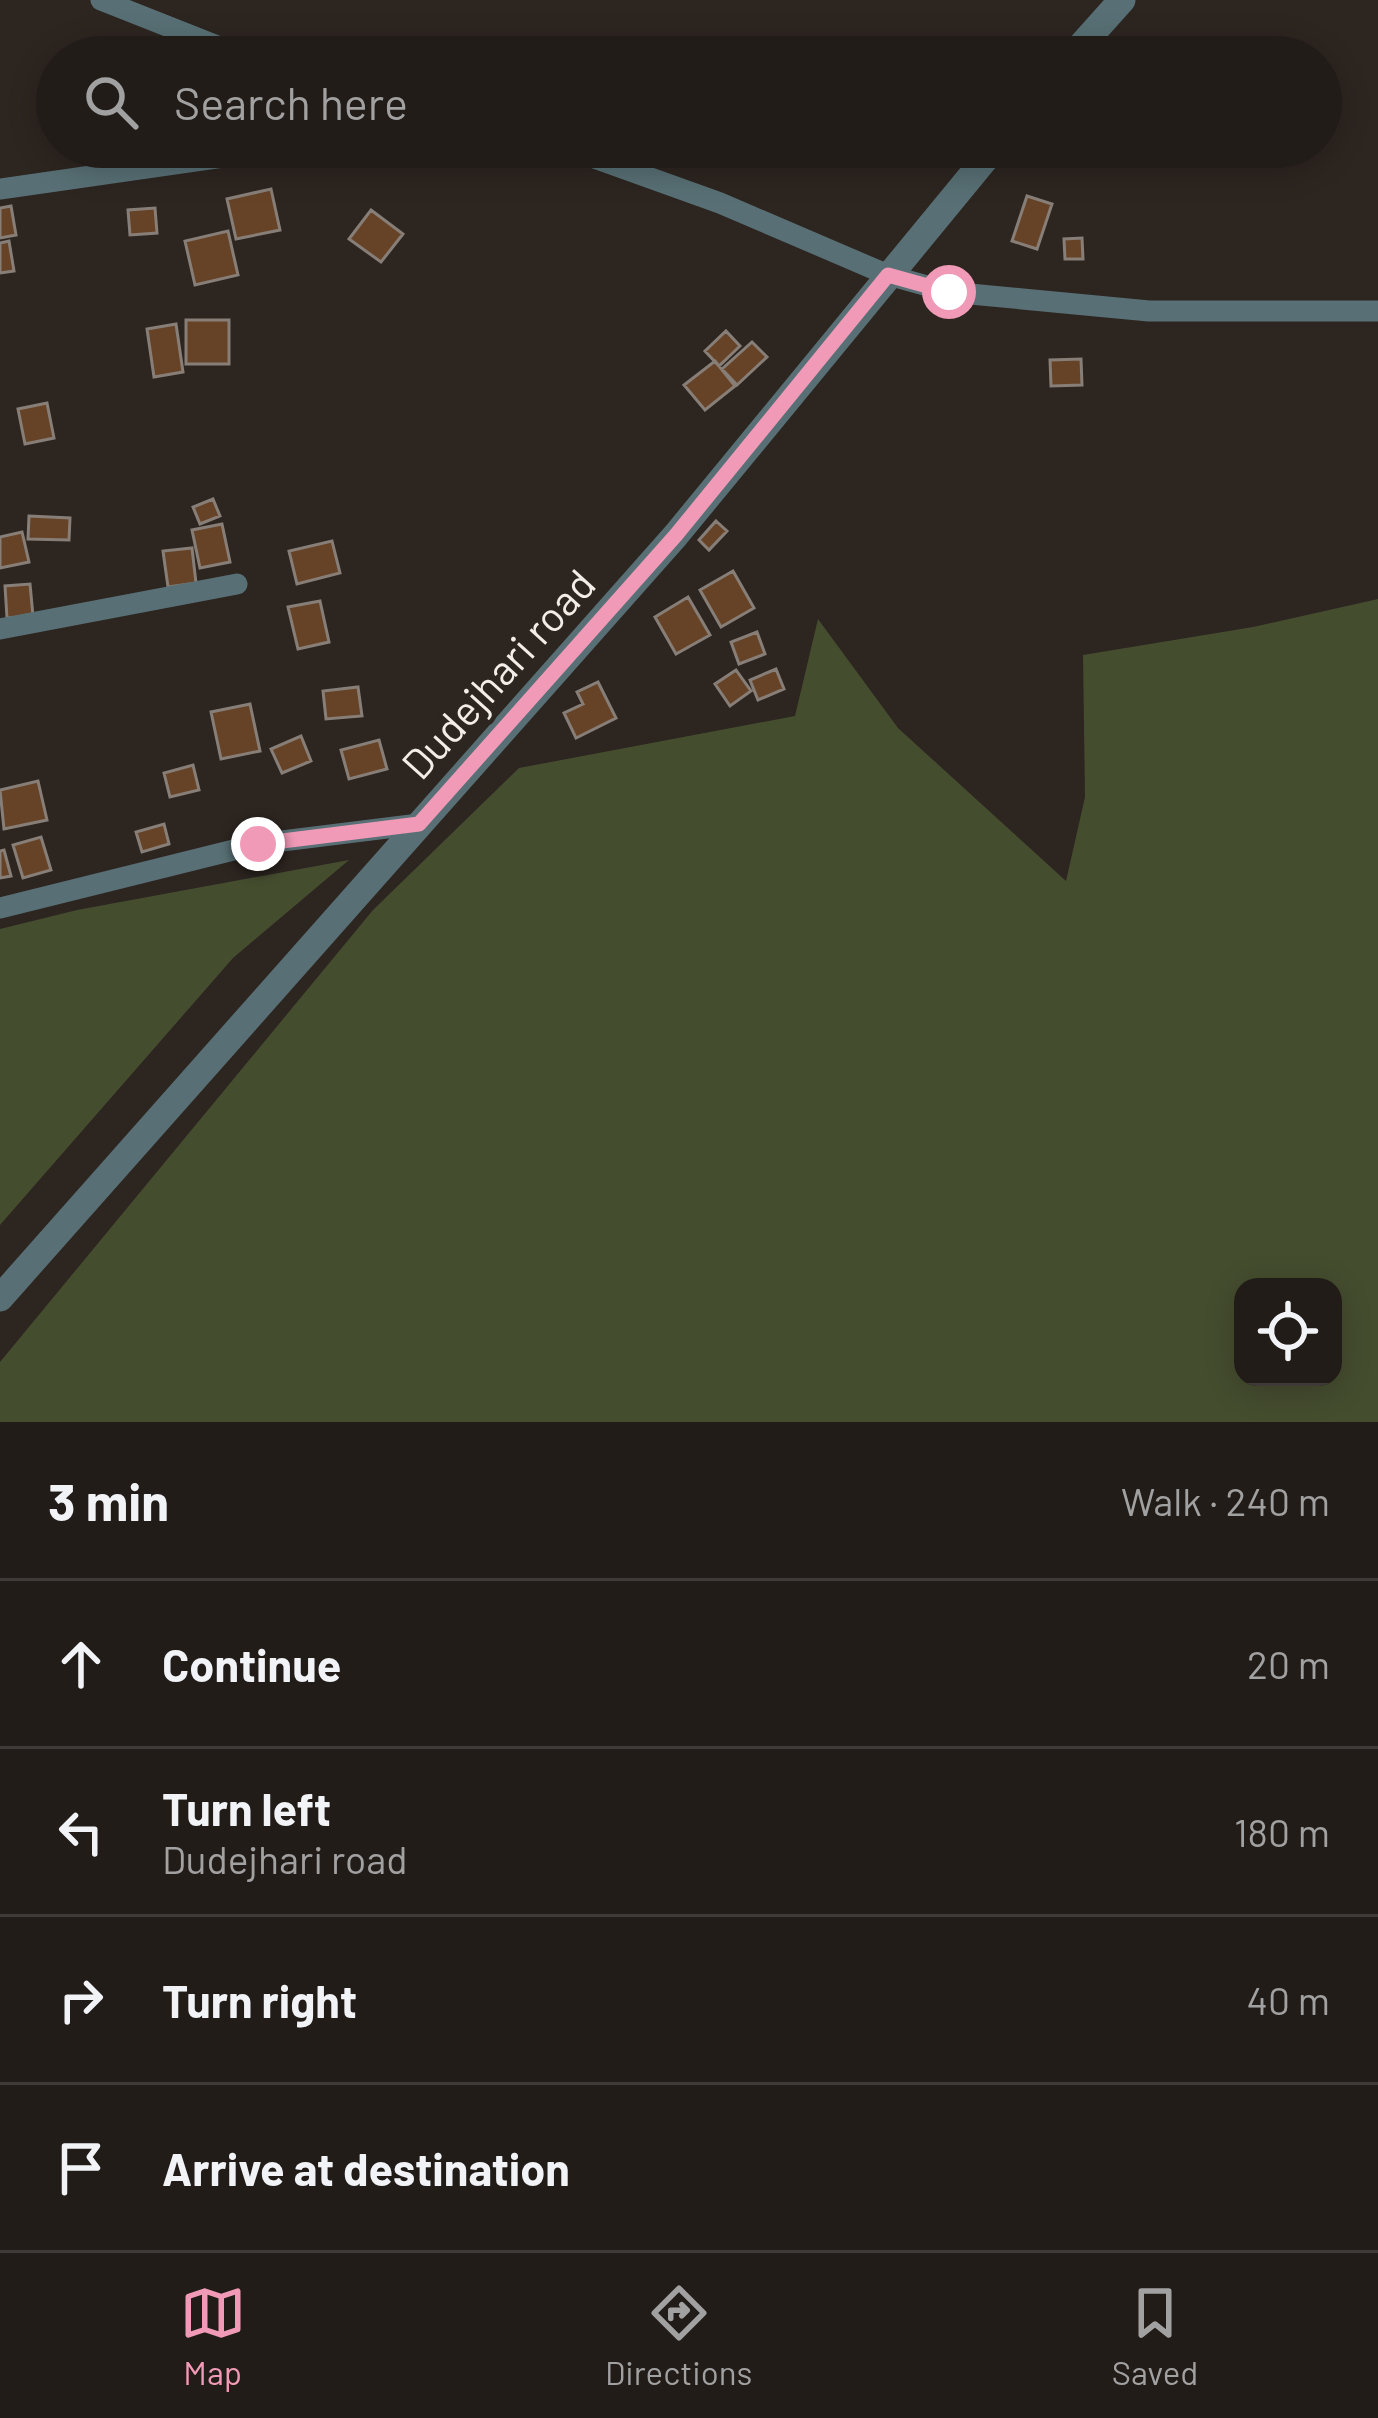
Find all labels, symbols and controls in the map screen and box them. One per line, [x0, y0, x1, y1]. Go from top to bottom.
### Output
search box [36, 36, 1342, 168]
icon: search [78, 69, 144, 135]
text: Search here [174, 75, 408, 129]
route start [922, 265, 976, 319]
street label: Dudejhari road [390, 558, 605, 789]
route end [231, 817, 285, 871]
map controls [1234, 1278, 1342, 1386]
button: locate [1234, 1278, 1342, 1386]
text: 3 min [48, 1470, 169, 1531]
text: Walk · 240 m [1121, 1477, 1330, 1524]
icon: ahead [48, 1631, 114, 1697]
text: Continue [162, 1637, 341, 1691]
text: 20 m [1247, 1640, 1330, 1687]
text: Turn left [162, 1781, 331, 1835]
icon: left [48, 1799, 114, 1865]
text: 180 m [1234, 1808, 1330, 1855]
text: Dudejhari road [162, 1835, 407, 1882]
icon: right [48, 1967, 114, 2033]
text: Turn right [162, 1973, 357, 2027]
text: 40 m [1246, 1976, 1330, 2023]
icon: arrive [48, 2135, 114, 2201]
text: Arrive at destination [162, 2141, 570, 2195]
tab: Map [180, 2280, 246, 2392]
tab: Directions [605, 2280, 752, 2392]
tab: Saved [1112, 2280, 1198, 2392]

